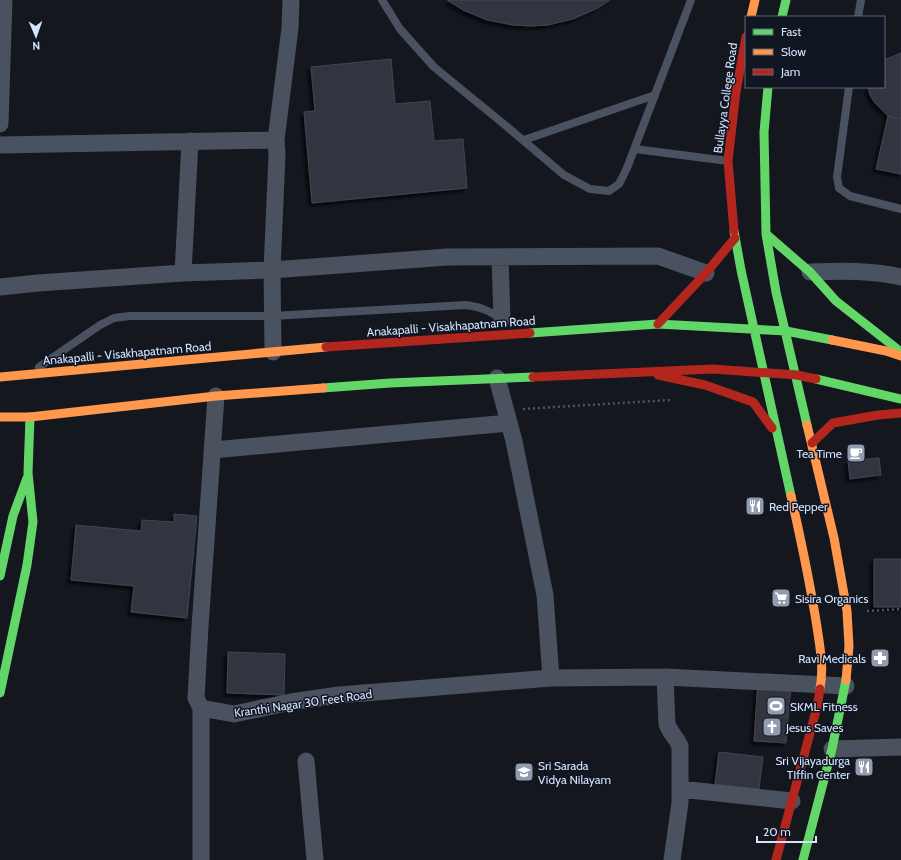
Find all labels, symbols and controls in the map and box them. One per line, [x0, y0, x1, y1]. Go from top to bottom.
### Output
north arrow [16, 16, 56, 56]
legend [745, 16, 885, 88]
text: Fast [781, 24, 801, 39]
text: N [32, 39, 40, 53]
street label: Bullayya College Road [710, 42, 740, 154]
text: Slow [781, 44, 806, 59]
text: Jam [780, 64, 800, 79]
street label: Anakapalli - Visakhapatnam Road [366, 313, 536, 339]
street label: Anakapalli - Visakhapatnam Road [42, 338, 212, 368]
cafe icon: Tea Time [845, 442, 867, 464]
place label: Tea Time [796, 446, 842, 461]
restaurant icon: Red Pepper [744, 495, 766, 517]
place label: Red Pepper [769, 499, 828, 514]
supermarket icon: Sisira Organics [770, 587, 792, 609]
place label: Sisira Organics [795, 591, 868, 606]
pharmacy icon: Ravi Medicals [869, 647, 891, 669]
place label: Ravi Medicals [798, 651, 866, 666]
street label: Kranthi Nagar 30 Feet Road [233, 686, 373, 720]
sports icon: SKML Fitness [765, 695, 787, 717]
place label: SKML Fitness [790, 699, 858, 714]
church icon: Jesus Saves [761, 716, 783, 738]
place label: Jesus Saves [785, 720, 843, 735]
place label: Sri Vijayadurga TIffin Center [775, 753, 850, 782]
restaurant icon: Sri Vijayadurga TIffin Center [853, 756, 875, 778]
place label: Sri Sarada Vidya Nilayam [538, 758, 611, 787]
school or university icon: Sri Sarada Vidya Nilayam [513, 761, 535, 783]
scale bar [757, 818, 816, 844]
text: 20 m [763, 824, 791, 839]

